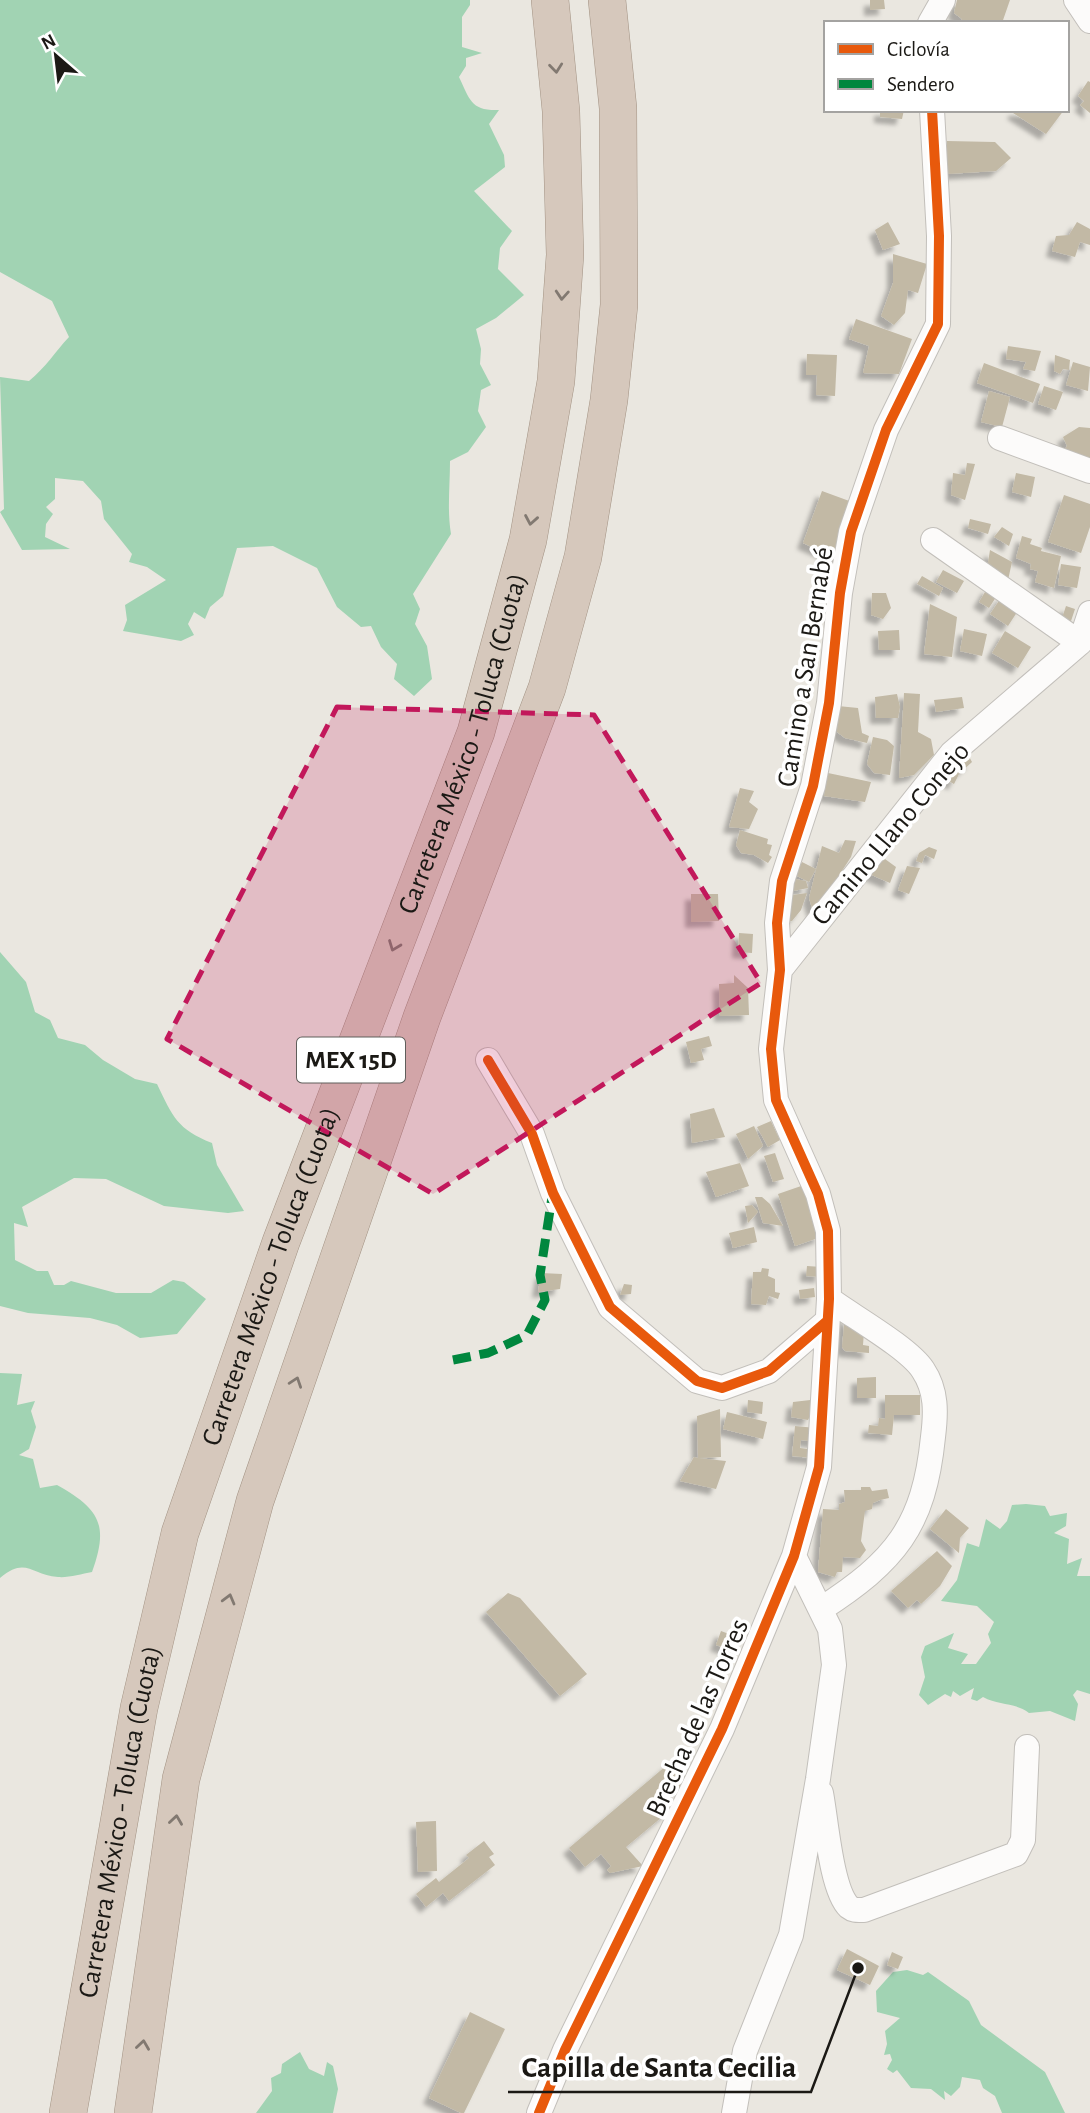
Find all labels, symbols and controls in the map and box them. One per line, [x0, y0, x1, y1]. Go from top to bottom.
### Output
north arrow [21, 21, 91, 91]
legend [824, 21, 1069, 112]
text: N [38, 31, 59, 54]
text: Ciclovía [887, 39, 950, 60]
one-way arrow [549, 62, 564, 74]
text: Sendero [887, 74, 955, 95]
one-way arrow [555, 290, 570, 301]
one-way arrow [524, 514, 539, 526]
street label: Camino a San Bernabé [773, 545, 839, 789]
street label: Carretera México - Toluca (Cuota) [394, 570, 532, 918]
street label: Camino Llano Conejo [807, 737, 975, 931]
one-way arrow [389, 939, 403, 951]
road number: MEX 15D [297, 1037, 405, 1082]
street label: Carretera México - Toluca (Cuota) [197, 1104, 345, 1449]
one-way arrow [288, 1377, 302, 1389]
one-way arrow [221, 1594, 235, 1606]
street label: Brecha de las Torres [642, 1615, 754, 1821]
street label: Carretera México - Toluca (Cuota) [74, 1643, 167, 2000]
one-way arrow [168, 1814, 183, 1826]
one-way arrow [135, 2040, 150, 2051]
callout: Capilla de Santa Cecilia [508, 2041, 811, 2092]
text: Capilla de Santa Cecilia [522, 2053, 796, 2083]

